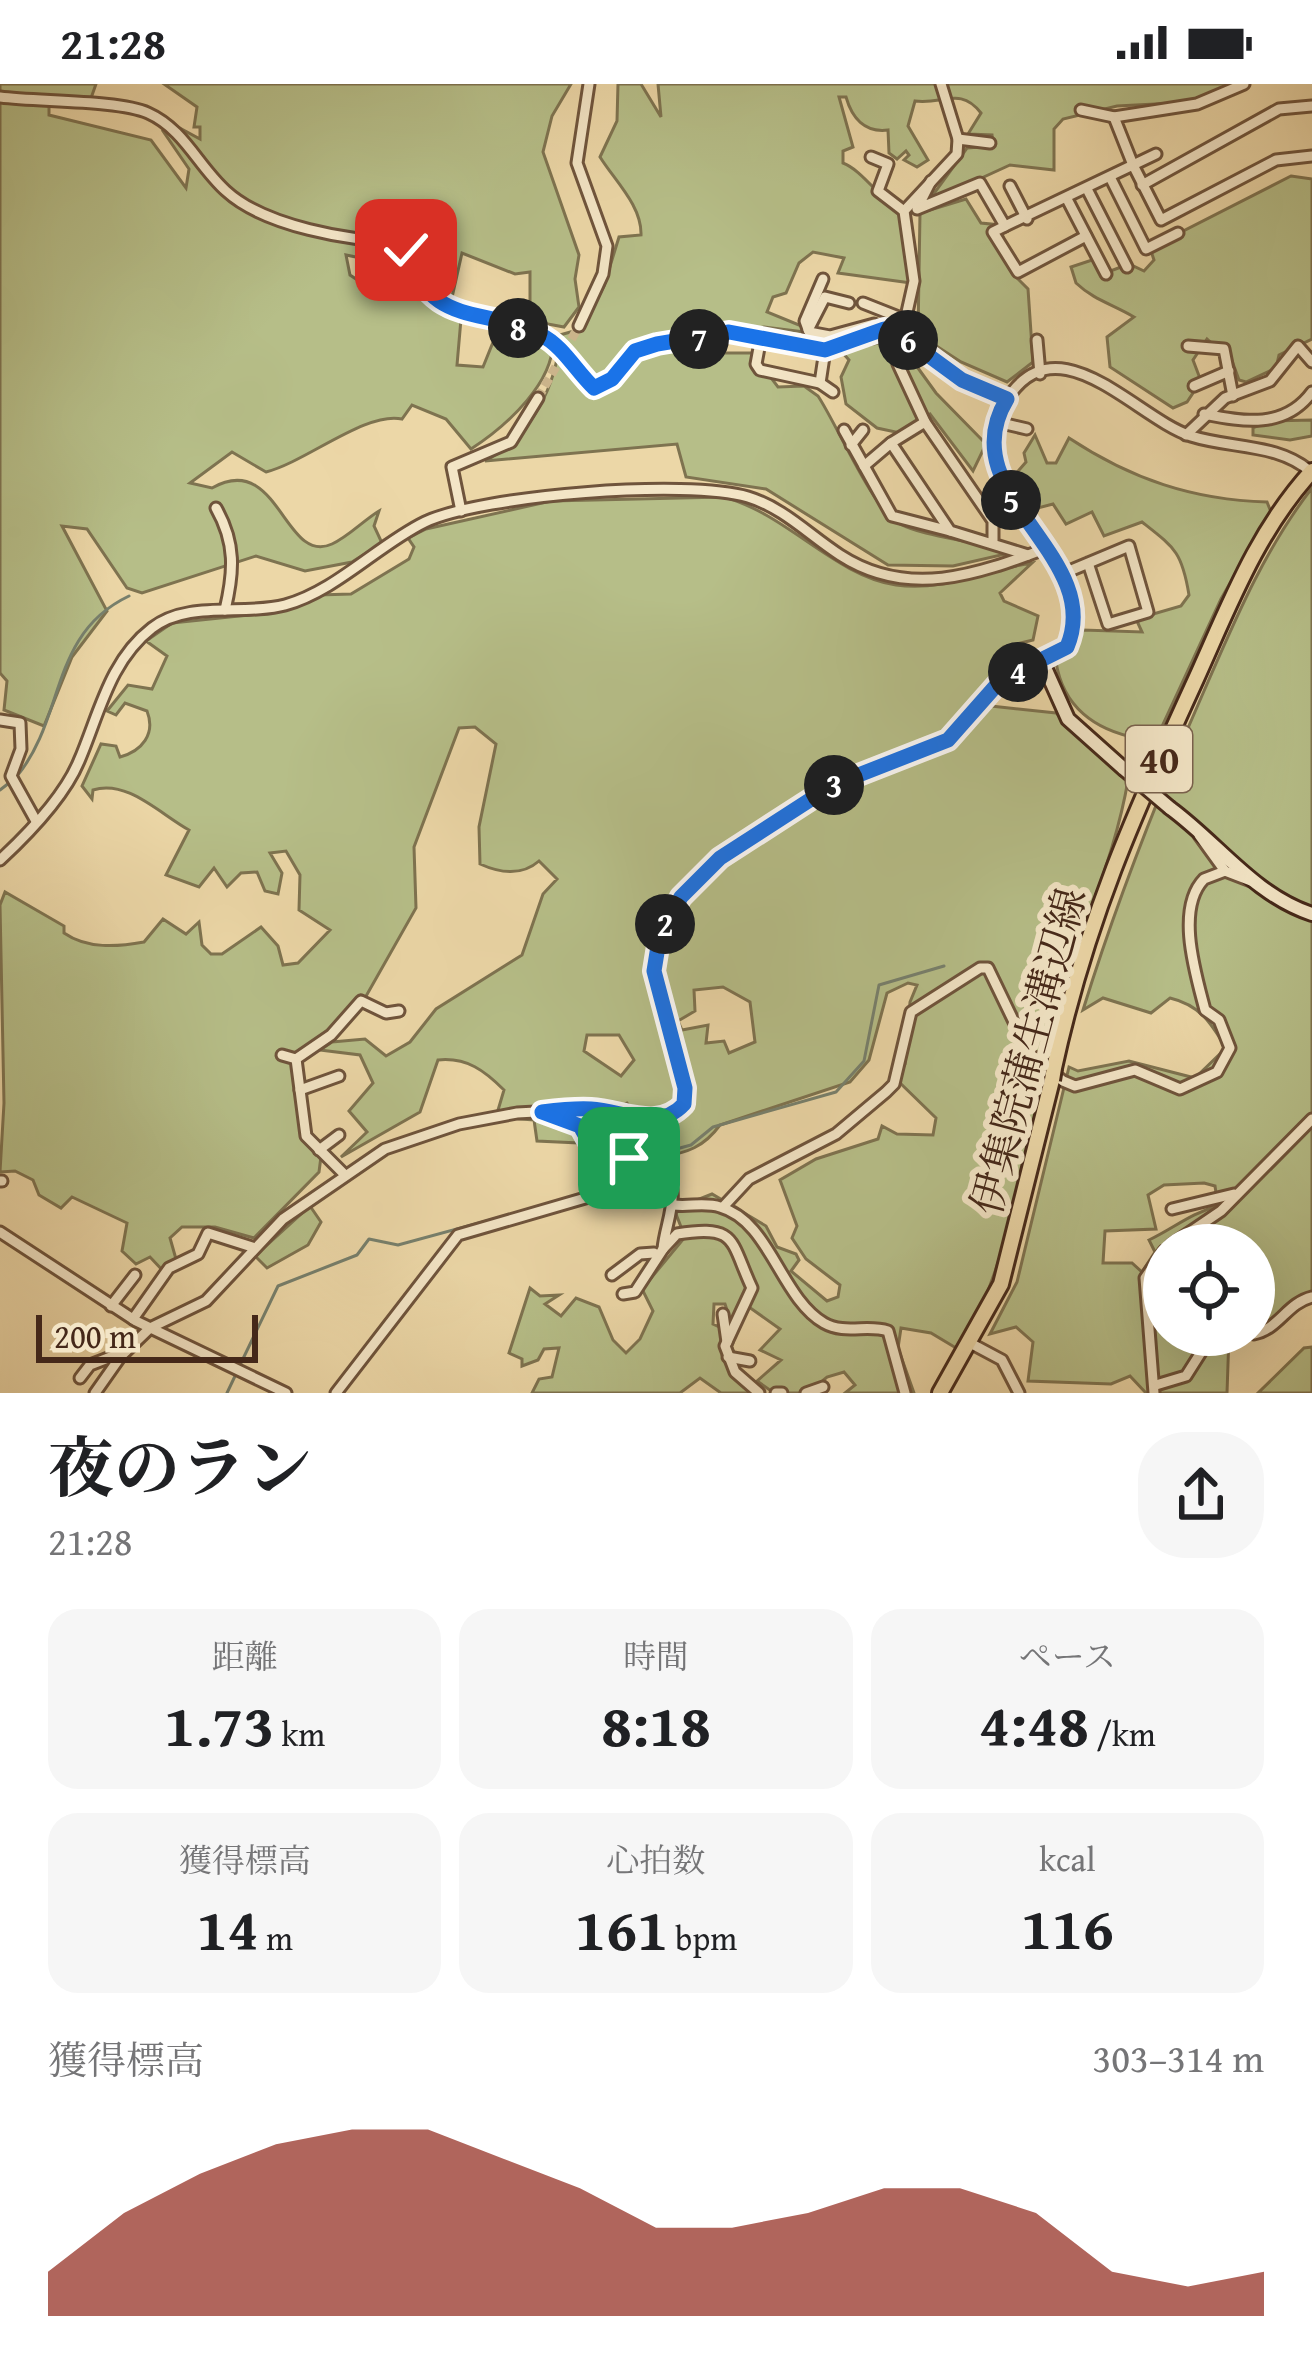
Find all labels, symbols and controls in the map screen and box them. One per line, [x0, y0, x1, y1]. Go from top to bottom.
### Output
text: 21:28 [60, 10, 166, 75]
pin [355, 199, 457, 301]
icon: check [373, 217, 439, 283]
pin: 8 [488, 298, 548, 358]
text: 8 [509, 304, 527, 352]
pin: 7 [669, 309, 729, 369]
pin: 6 [878, 310, 938, 370]
text: 7 [690, 315, 708, 363]
text: 6 [899, 316, 917, 364]
pin: 5 [981, 470, 1041, 530]
text: 5 [1002, 476, 1020, 524]
pin: 4 [988, 642, 1048, 702]
text: 4 [1009, 648, 1027, 696]
road number: 40 [1126, 726, 1192, 792]
pin: 3 [804, 755, 864, 815]
text: 3 [825, 761, 843, 809]
street label: 伊集院蒲生溝辺線 [955, 881, 1100, 1221]
pin: 2 [635, 894, 695, 954]
text: 2 [656, 900, 674, 948]
pin [578, 1107, 680, 1209]
icon: arrive [596, 1125, 662, 1191]
map controls [1143, 1224, 1275, 1356]
button: locate [1143, 1224, 1275, 1356]
scale bar [36, 1309, 258, 1362]
text: 200 m [54, 1312, 136, 1360]
text: 夜のラン [48, 1418, 312, 1515]
button: share [1138, 1432, 1264, 1558]
text: 21:28 [48, 1512, 133, 1569]
text: 距離 [212, 1632, 278, 1680]
text: 時間 [623, 1632, 689, 1680]
text: ペース [1019, 1632, 1116, 1680]
text: 1.73 [164, 1680, 274, 1768]
text: 8:18 [601, 1680, 711, 1768]
text: 4:48 [979, 1680, 1089, 1768]
text: km [274, 1710, 325, 1758]
text: /km [1089, 1710, 1156, 1758]
text: kcal [1039, 1835, 1095, 1883]
text: 獲得標高 [179, 1836, 311, 1884]
text: 心拍数 [606, 1836, 705, 1884]
text: 116 [1021, 1883, 1114, 1971]
text: 14 [196, 1884, 259, 1972]
text: 161 [575, 1884, 668, 1972]
text: m [259, 1914, 293, 1962]
text: bpm [668, 1914, 737, 1962]
text: 303–314 m [1092, 2029, 1264, 2086]
text: 獲得標高 [48, 2031, 204, 2088]

